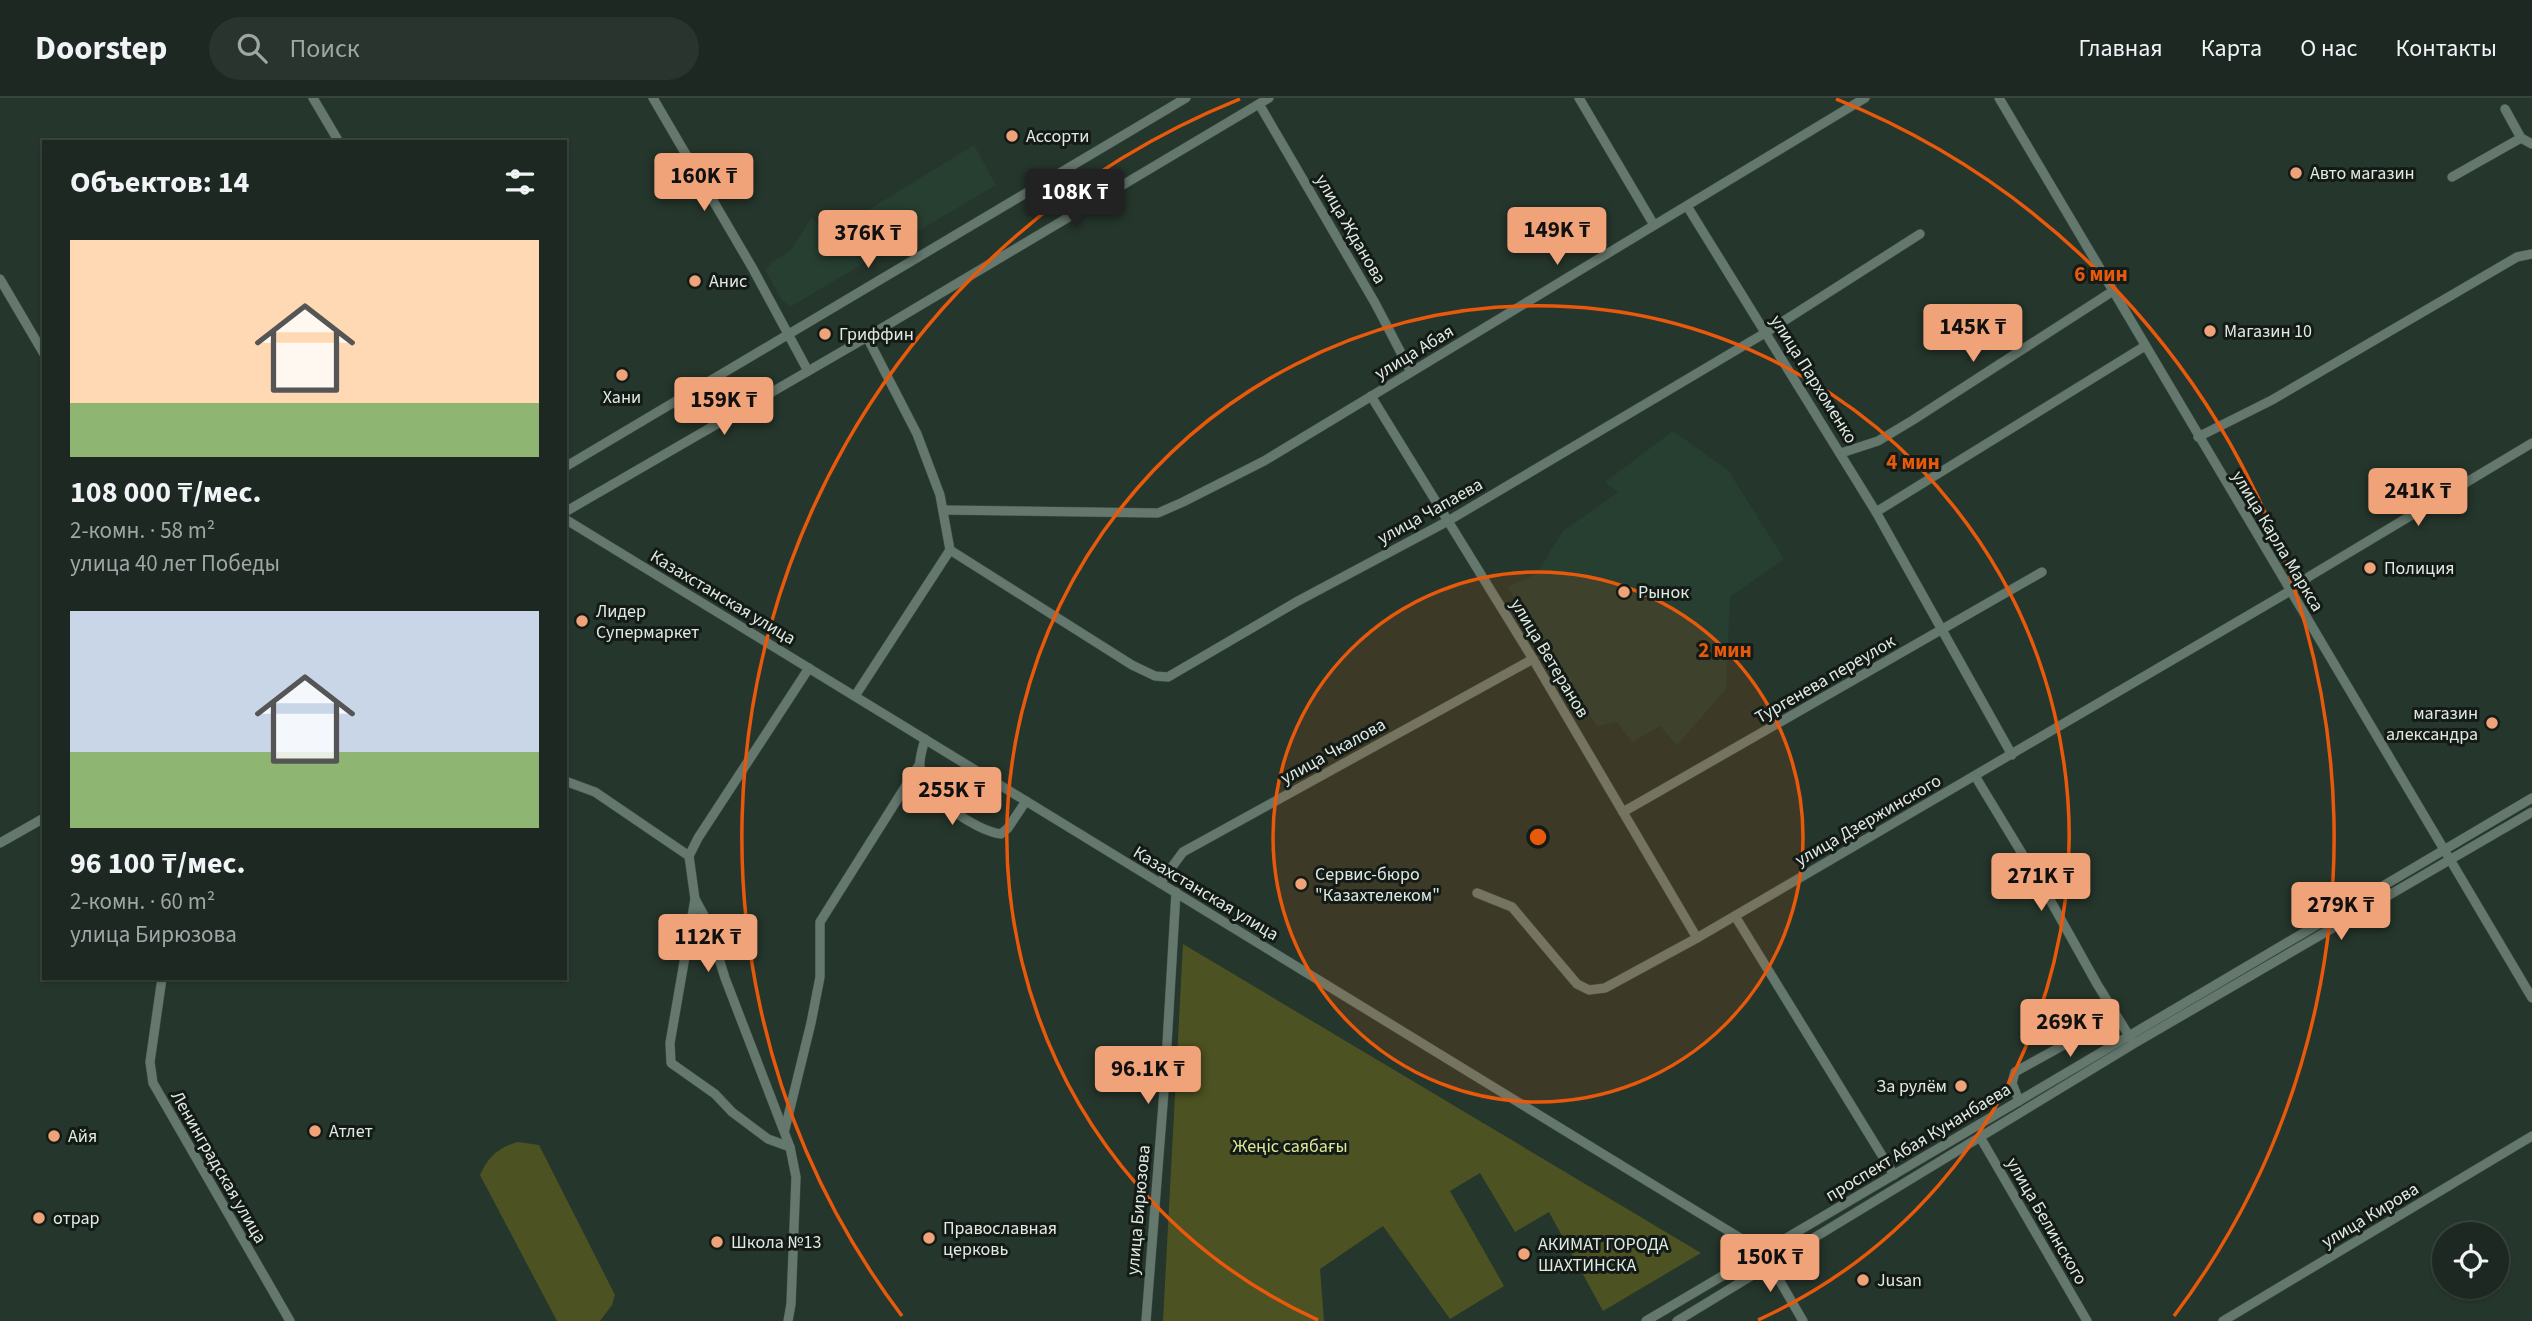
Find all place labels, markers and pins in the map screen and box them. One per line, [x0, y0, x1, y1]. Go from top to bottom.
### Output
place label: Ассорти [1026, 124, 1089, 149]
marker: Ассорти [1004, 128, 1020, 144]
pin: 160K ₸ [647, 153, 761, 213]
place label: Авто магазин [2310, 161, 2415, 186]
marker: Авто магазин [2288, 165, 2304, 181]
pin: 108K ₸ [1018, 170, 1132, 229]
pin: 149K ₸ [1500, 208, 1614, 267]
pin: 376K ₸ [811, 211, 925, 270]
place label: Анис [709, 269, 747, 294]
marker: Анис [687, 273, 703, 289]
pin: 145K ₸ [1916, 304, 2030, 364]
place label: Магазин 10 [2224, 319, 2312, 344]
place label: Гриффин [839, 322, 914, 347]
marker: Магазин 10 [2202, 323, 2218, 339]
marker: Гриффин [817, 326, 833, 342]
marker: Хани [614, 367, 630, 383]
pin: 159K ₸ [667, 378, 781, 437]
place label: Хани [603, 385, 641, 410]
pin: 241K ₸ [2361, 468, 2475, 528]
place label: Полиция [2384, 556, 2455, 581]
marker: Полиция [2362, 560, 2378, 576]
place label: Рынок [1638, 580, 1689, 605]
marker: Рынок [1616, 584, 1632, 600]
place label: Лидер Супермаркет [596, 599, 699, 645]
marker: Лидер Супермаркет [574, 613, 590, 629]
place label: магазин александра [2386, 701, 2478, 747]
marker: магазин александра [2484, 715, 2500, 731]
pin: 255K ₸ [895, 768, 1009, 827]
centre of rings [1526, 825, 1550, 849]
pin: 271K ₸ [1984, 854, 2098, 913]
place label: Сервис-бюро "Казахтелеком" [1315, 862, 1440, 908]
marker: Сервис-бюро "Казахтелеком" [1293, 876, 1309, 892]
pin: 279K ₸ [2284, 882, 2398, 942]
pin: 112K ₸ [651, 914, 765, 974]
pin: 269K ₸ [2013, 1000, 2127, 1059]
pin: 96.1K ₸ [1083, 1046, 1213, 1106]
place label: За рулём [1876, 1074, 1947, 1099]
marker: За рулём [1953, 1078, 1969, 1094]
place label: Атлет [329, 1119, 373, 1144]
marker: Атлет [307, 1123, 323, 1139]
place label: Айя [68, 1124, 97, 1149]
marker: Айя [46, 1128, 62, 1144]
place label: отрар [53, 1206, 100, 1231]
marker: отрар [31, 1210, 47, 1226]
place label: Православная церковь [943, 1216, 1057, 1262]
place label: Школа №13 [731, 1230, 821, 1255]
marker: Православная церковь [921, 1230, 937, 1246]
place label: АКИМАТ ГОРОДА ШАХТИНСКА [1538, 1232, 1669, 1278]
marker: Школа №13 [709, 1234, 725, 1250]
pin: 150K ₸ [1713, 1234, 1827, 1294]
marker: АКИМАТ ГОРОДА ШАХТИНСКА [1516, 1246, 1532, 1262]
place label: Jusan [1877, 1268, 1922, 1293]
marker: Jusan [1855, 1272, 1871, 1288]

